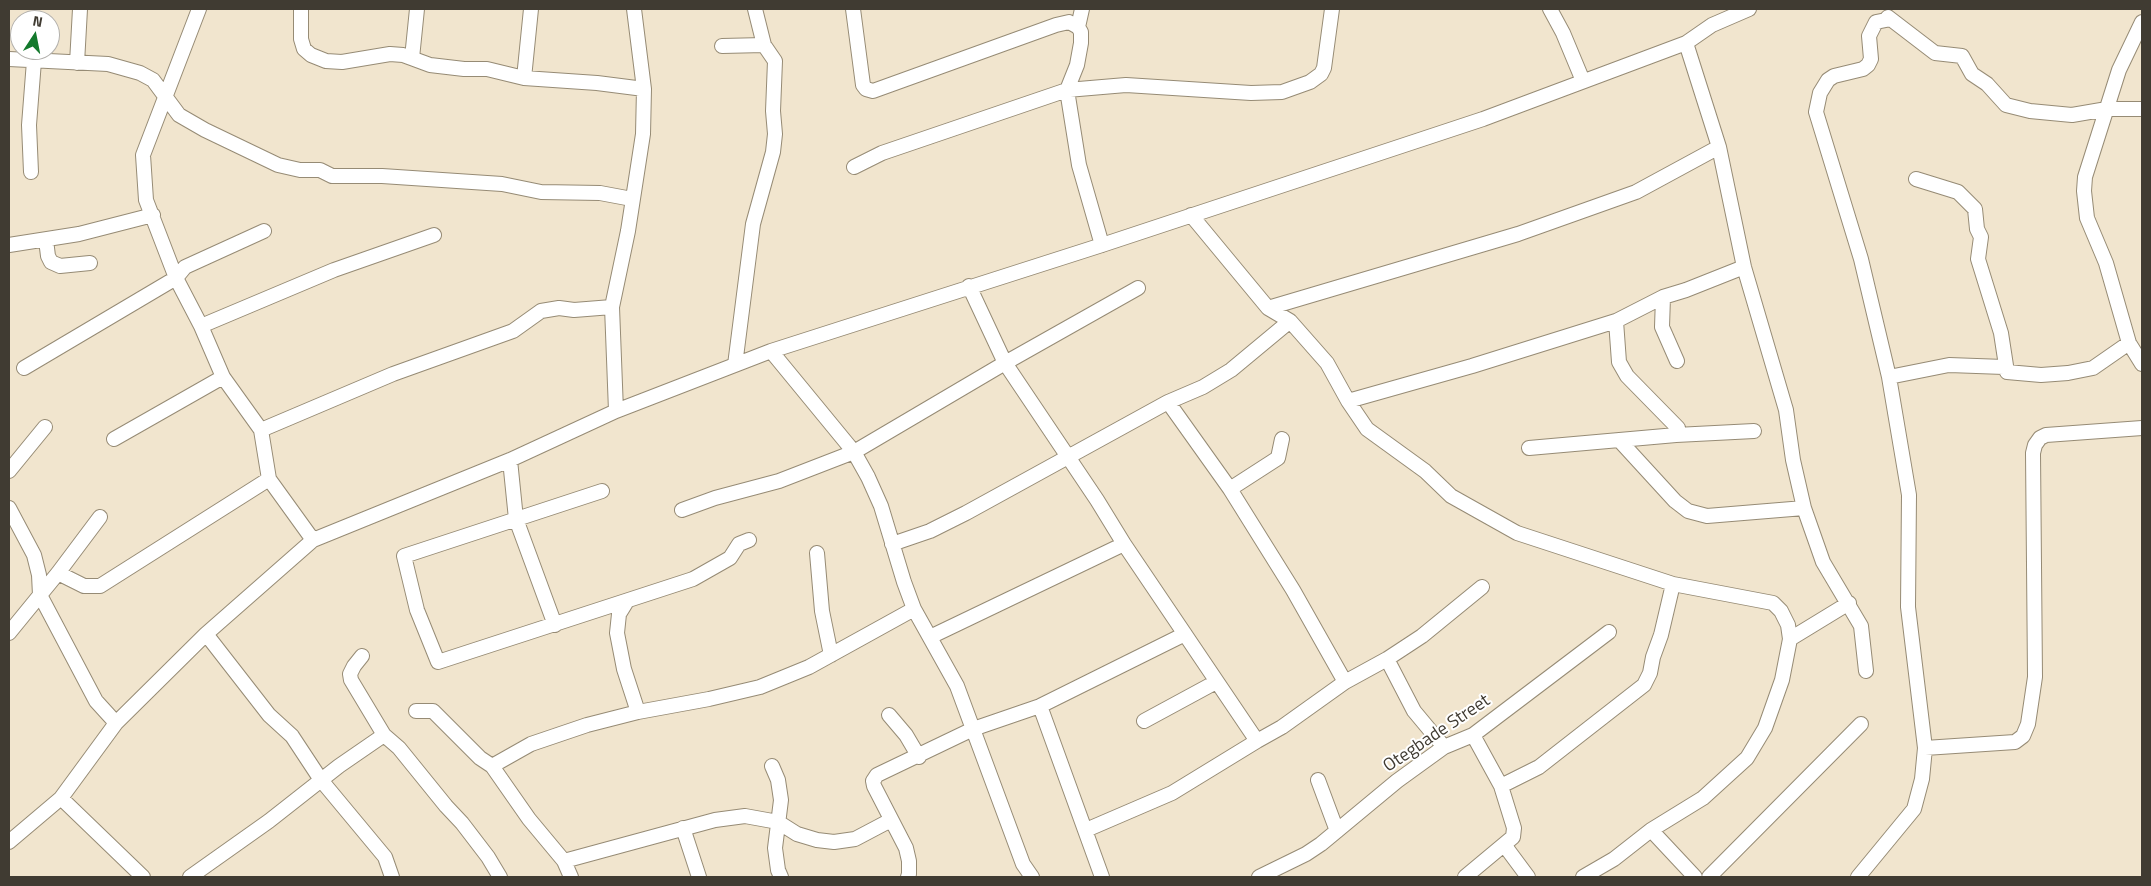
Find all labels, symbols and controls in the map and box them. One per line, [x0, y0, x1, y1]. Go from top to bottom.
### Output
north arrow [10, 10, 60, 60]
text: N [31, 10, 45, 32]
street label: Otegbade Street [1380, 690, 1494, 778]

